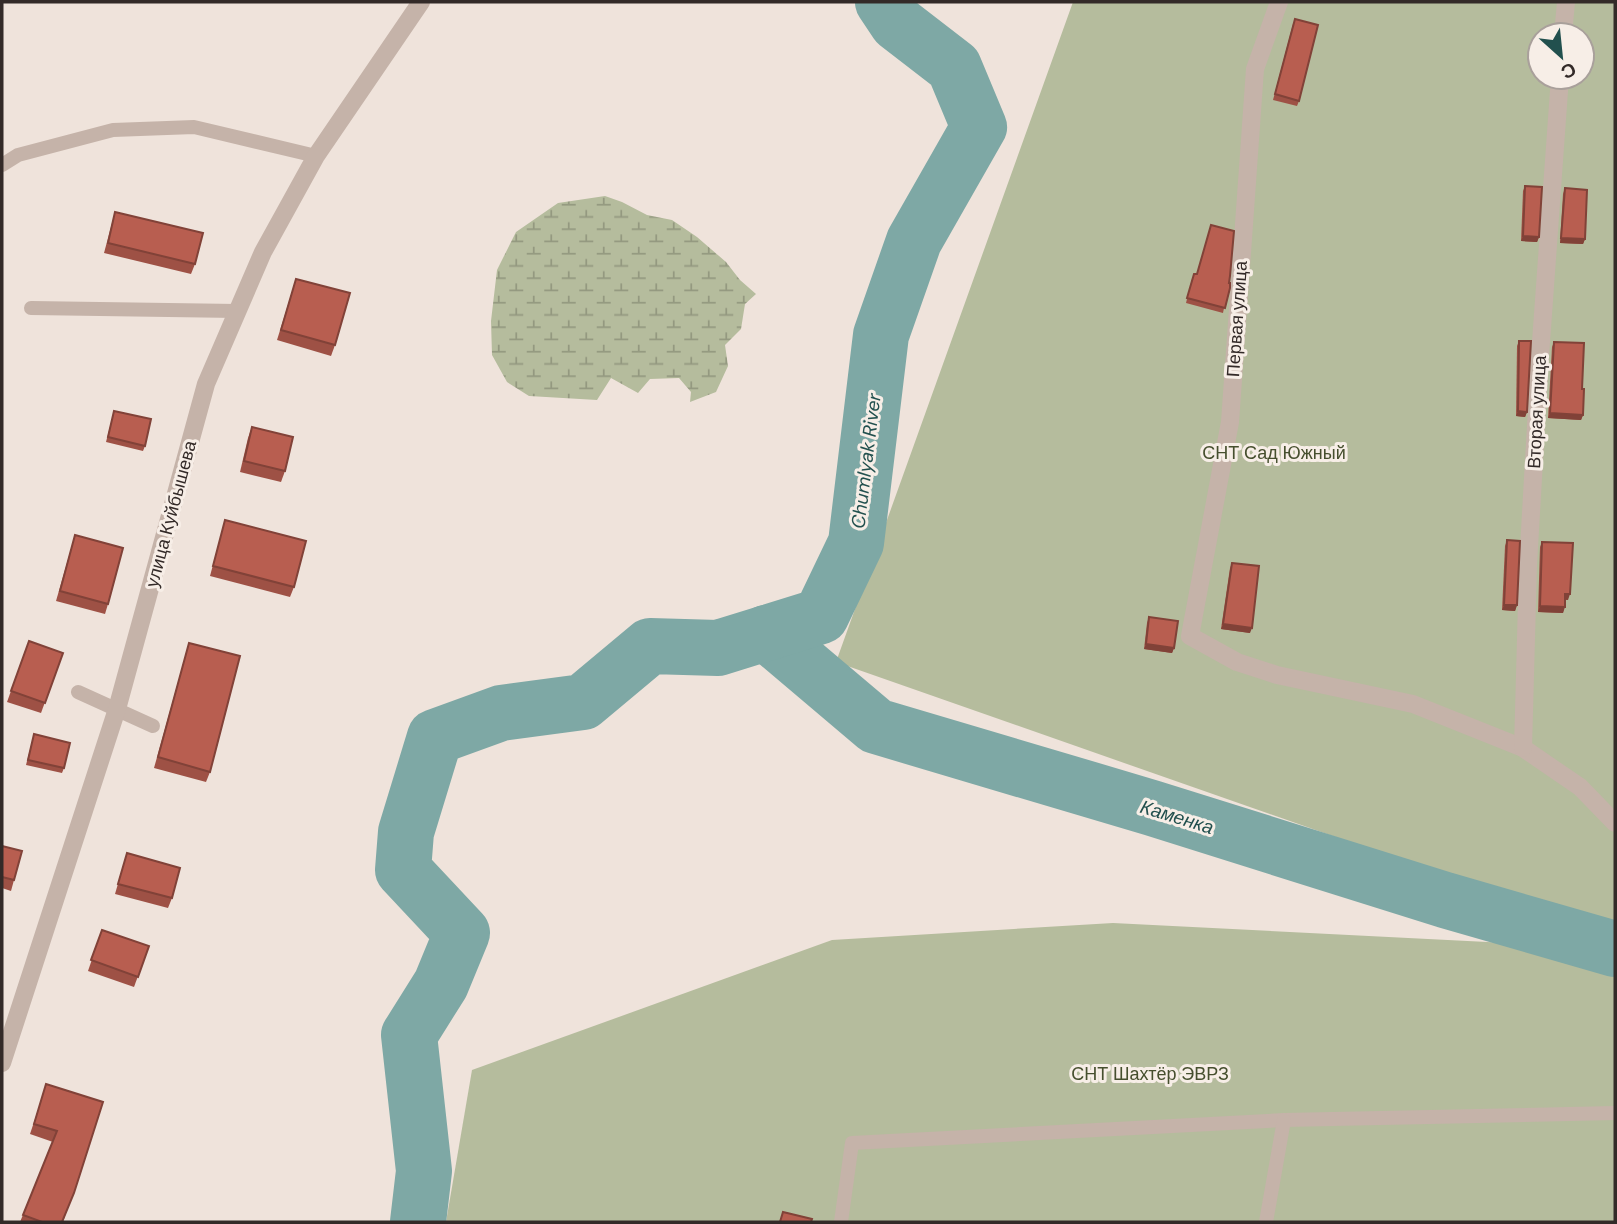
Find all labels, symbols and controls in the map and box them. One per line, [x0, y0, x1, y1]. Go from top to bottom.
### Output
north arrow [1526, 21, 1596, 91]
text: С [1556, 56, 1580, 85]
street label: Первая улица [1221, 259, 1253, 378]
street label: Вторая улица [1522, 354, 1552, 469]
water label: Chumlyak River [845, 391, 887, 530]
street label: улица Куйбышева [140, 437, 202, 590]
park label: СНТ Сад Южный [1202, 441, 1346, 465]
water label: Каменка [1137, 794, 1217, 840]
park label: СНТ Шахтёр ЭВРЗ [1071, 1062, 1229, 1086]

